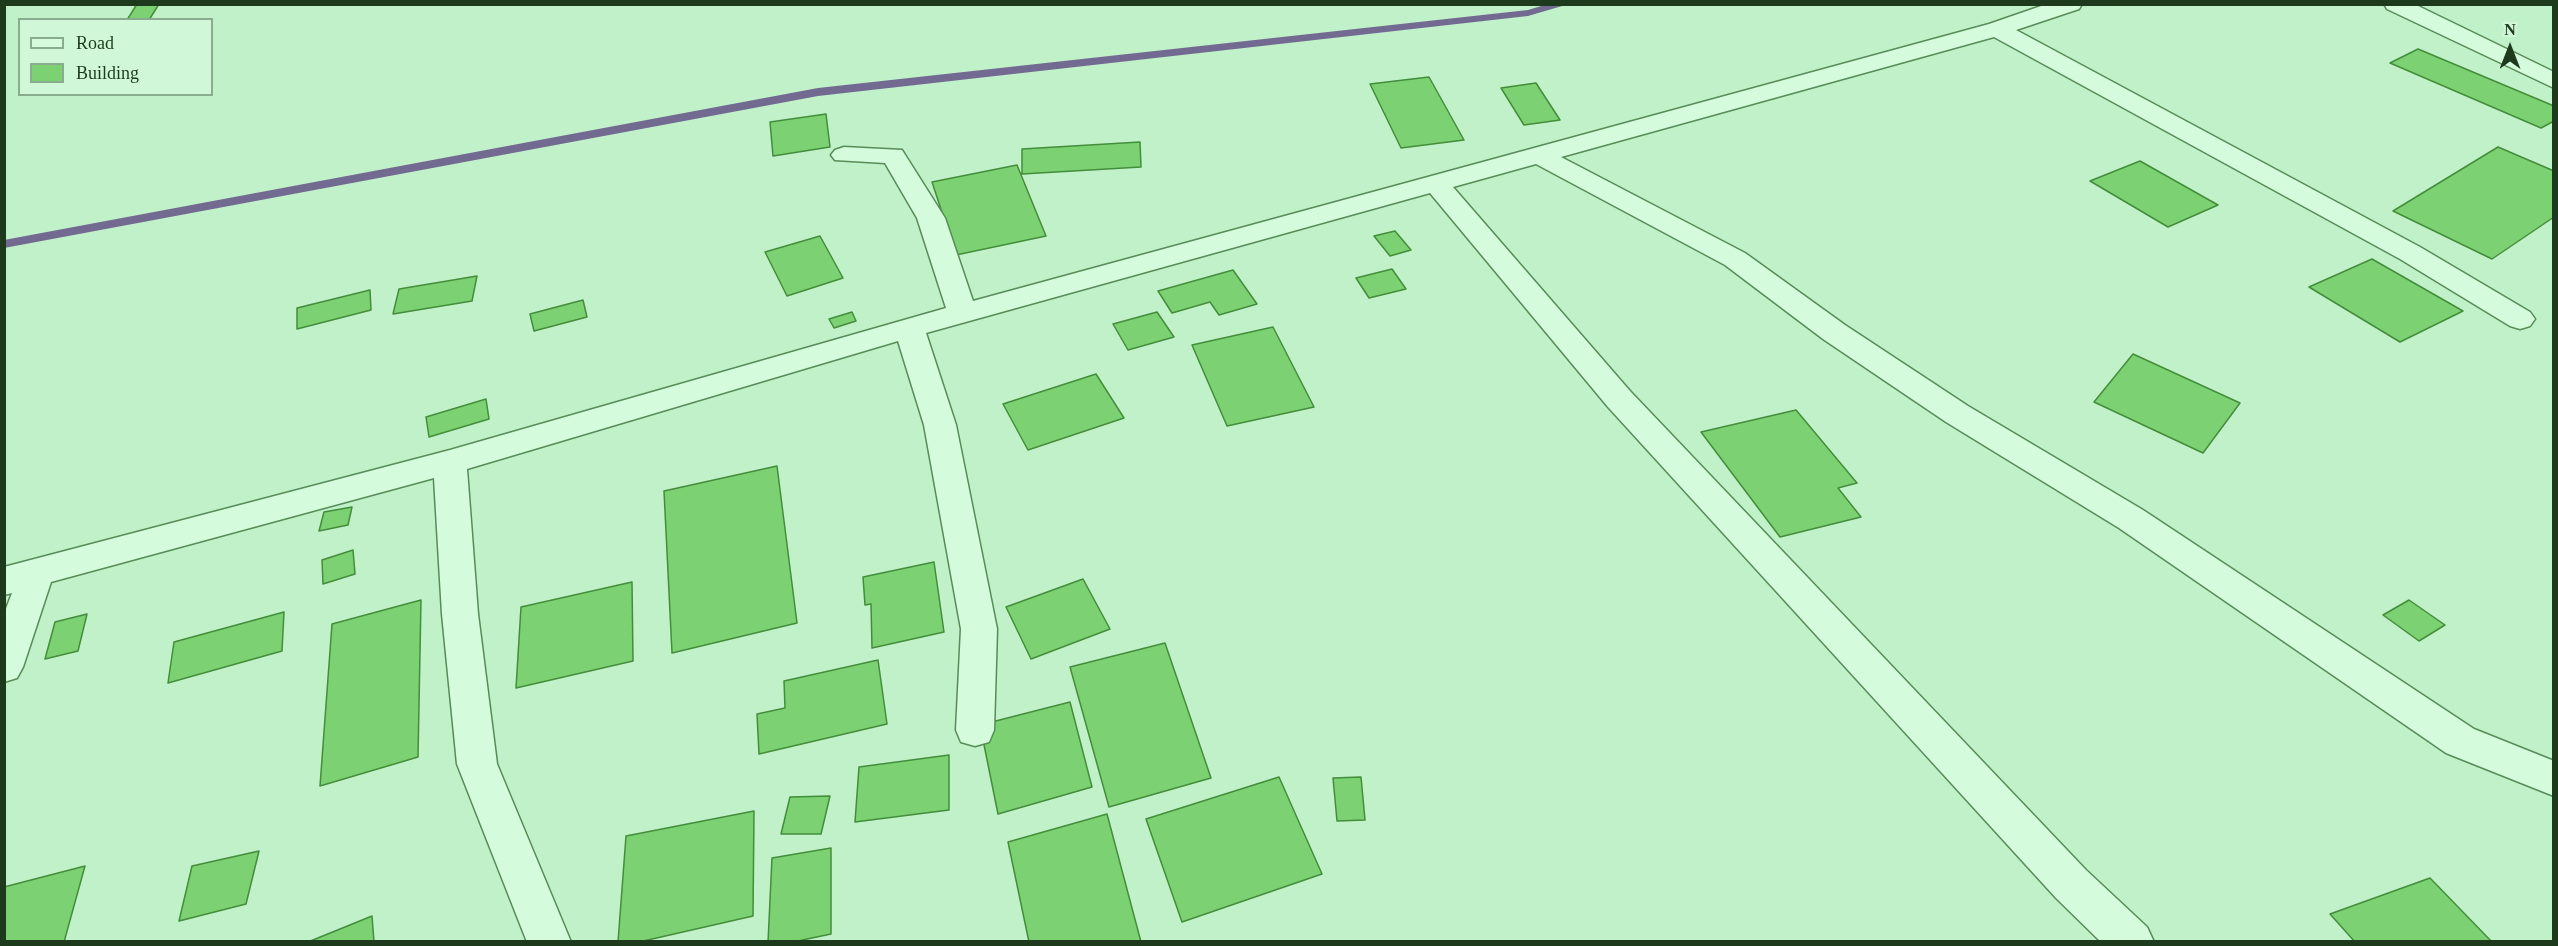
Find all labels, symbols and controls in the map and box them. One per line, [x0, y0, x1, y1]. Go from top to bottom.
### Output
legend [18, 18, 213, 96]
north arrow [2480, 18, 2540, 78]
text: N [2504, 21, 2516, 38]
text: Road [76, 33, 114, 53]
text: Building [76, 63, 139, 83]

